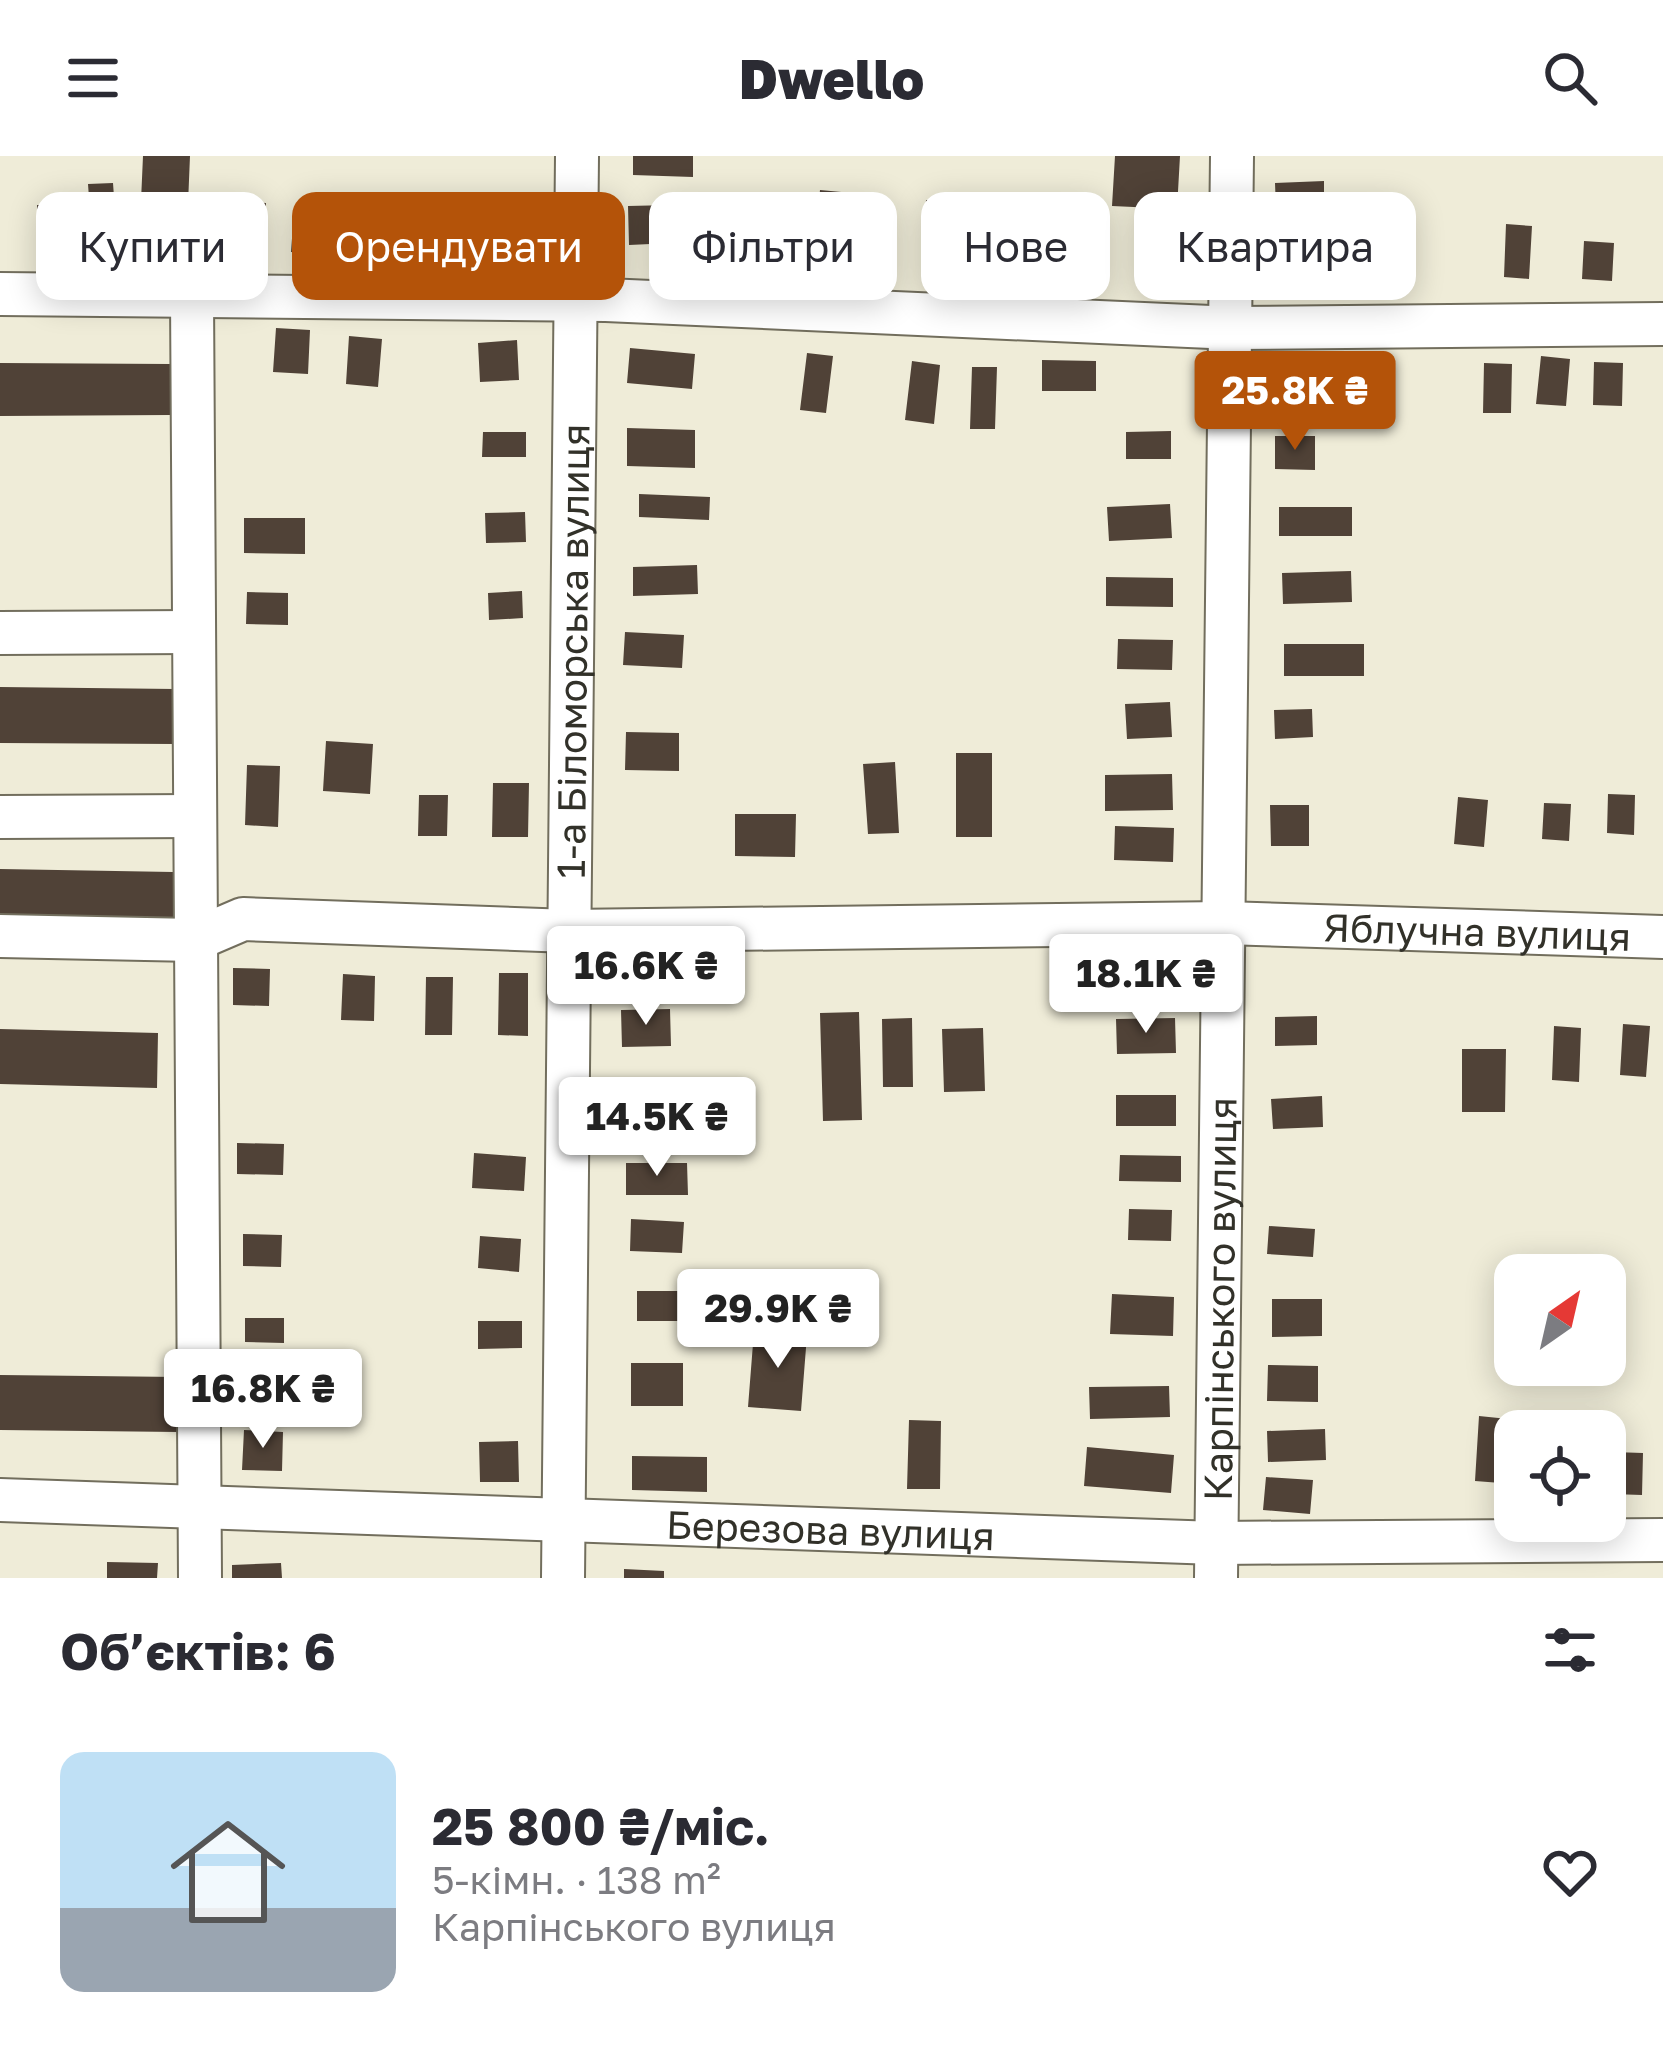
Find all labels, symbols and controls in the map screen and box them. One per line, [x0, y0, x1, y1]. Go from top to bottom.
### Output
icon: menu [60, 45, 126, 111]
icon: search [1537, 45, 1603, 111]
text: Dwello [739, 46, 924, 111]
chip: Купити [36, 192, 268, 300]
chip: Орендувати [292, 192, 625, 300]
chip: Фільтри [649, 192, 897, 300]
chip: Нове [921, 192, 1110, 300]
chip: Квартира [1134, 192, 1416, 300]
pin: 25.8K ₴ [1184, 351, 1406, 453]
text: 25.8K ₴ [1222, 366, 1368, 413]
street label: 1-а Біломорська вулиця [546, 423, 598, 879]
street label: Яблучна вулиця [1323, 903, 1632, 959]
pin: 16.6K ₴ [535, 926, 757, 1028]
pin: 18.1K ₴ [1035, 934, 1257, 1036]
text: 16.6K ₴ [574, 941, 718, 988]
text: 18.1K ₴ [1076, 949, 1216, 996]
pin: 14.5K ₴ [546, 1077, 768, 1179]
text: 14.5K ₴ [586, 1092, 728, 1139]
street label: Карпінського вулиця [1193, 1097, 1245, 1501]
north arrow [1494, 1254, 1626, 1386]
map controls [1494, 1254, 1626, 1542]
pin: 29.9K ₴ [667, 1269, 889, 1371]
text: 29.9K ₴ [704, 1284, 852, 1331]
pin: 16.8K ₴ [152, 1349, 374, 1451]
text: 16.8K ₴ [191, 1364, 335, 1411]
button: locate [1494, 1410, 1626, 1542]
street label: Березова вулиця [665, 1500, 996, 1559]
icon: filters [1537, 1617, 1603, 1683]
text: Об’єктів: 6 [60, 1620, 336, 1681]
text: 25 800 ₴/міс. [432, 1795, 770, 1856]
icon: home [156, 1800, 300, 1944]
icon: heart [1537, 1839, 1603, 1905]
text: 5-кімн. · 138 m² [432, 1856, 721, 1903]
text: Карпінського вулиця [432, 1903, 836, 1950]

